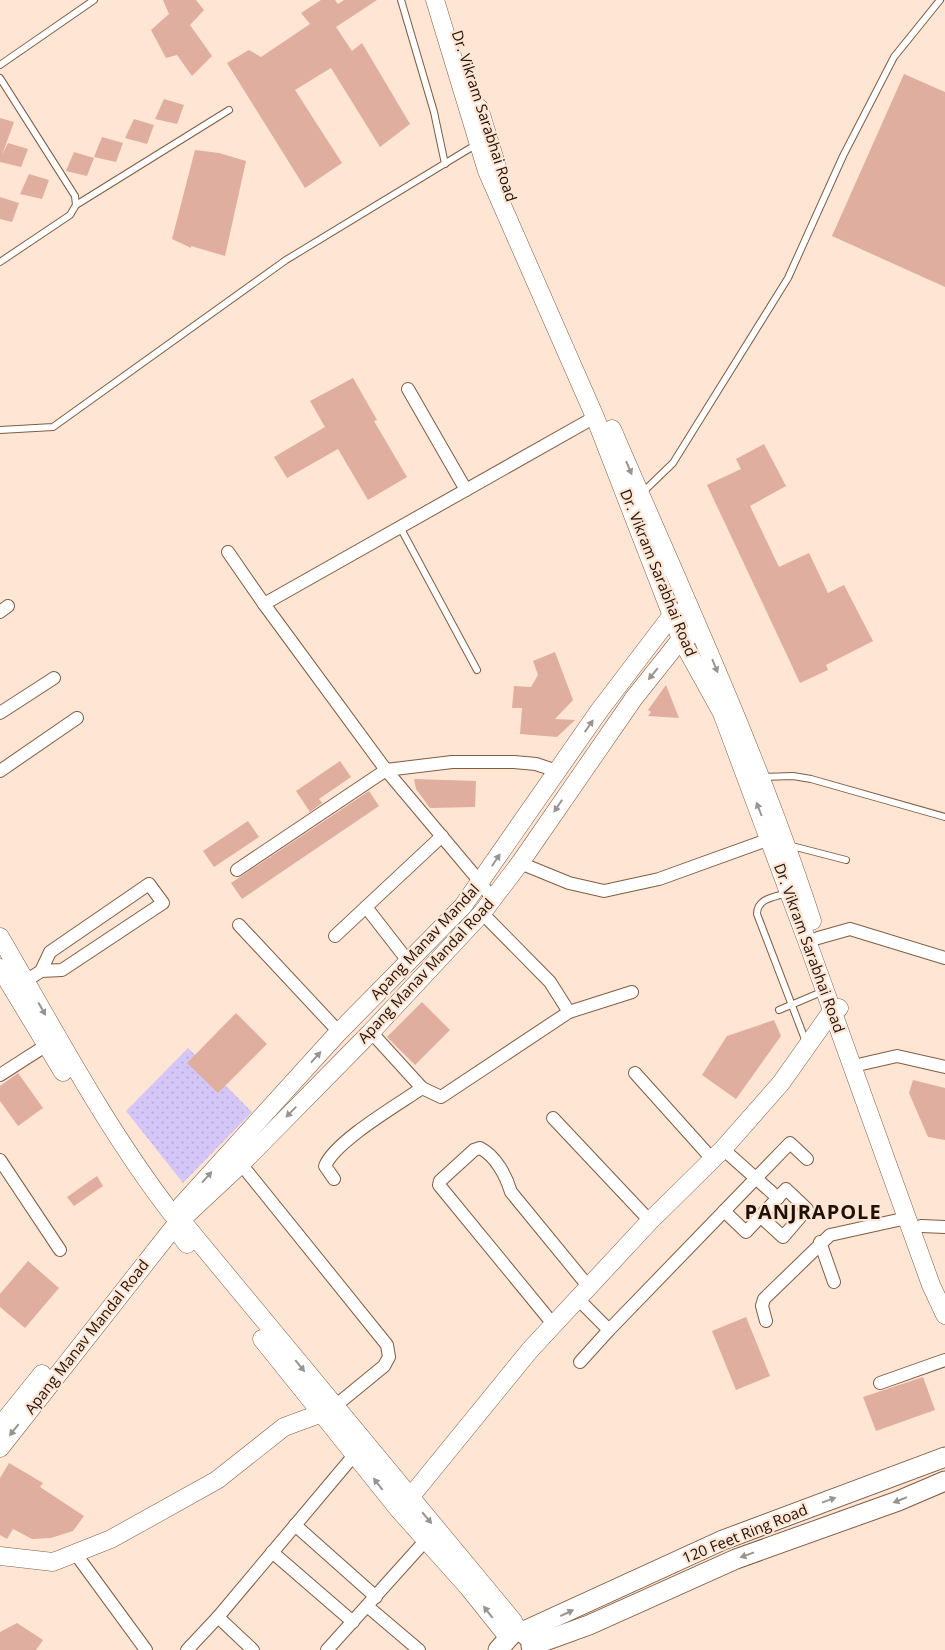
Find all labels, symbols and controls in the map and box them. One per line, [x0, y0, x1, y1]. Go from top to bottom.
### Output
street label: Dr. Vikram Sarabhai Road [448, 28, 522, 204]
one-way arrow [626, 461, 634, 476]
street label: Dr. Vikram Sarabhai Road [616, 486, 702, 659]
one-way arrow [711, 659, 719, 673]
one-way arrow [647, 667, 658, 680]
one-way arrow [584, 719, 594, 733]
one-way arrow [554, 799, 563, 813]
one-way arrow [755, 802, 762, 817]
one-way arrow [492, 853, 501, 867]
street label: Dr. Vikram Sarabhai Road [770, 860, 850, 1035]
street label: Apang Manav Mandal [365, 879, 483, 1003]
street label: Apang Manav Mandal Road [353, 894, 498, 1047]
one-way arrow [38, 1002, 46, 1017]
one-way arrow [310, 1052, 322, 1064]
one-way arrow [285, 1106, 297, 1118]
one-way arrow [201, 1172, 213, 1184]
district label: PANJRAPOLE [744, 1198, 882, 1225]
street label: Apang Manav Mandal Road [20, 1255, 153, 1418]
one-way arrow [295, 1360, 306, 1373]
one-way arrow [8, 1423, 19, 1436]
one-way arrow [373, 1478, 384, 1491]
one-way arrow [821, 1496, 836, 1503]
one-way arrow [892, 1496, 907, 1504]
street label: 120 Feet Ring Road [679, 1499, 810, 1567]
one-way arrow [421, 1512, 432, 1524]
one-way arrow [739, 1551, 754, 1559]
one-way arrow [483, 1606, 494, 1619]
one-way arrow [560, 1608, 574, 1616]

